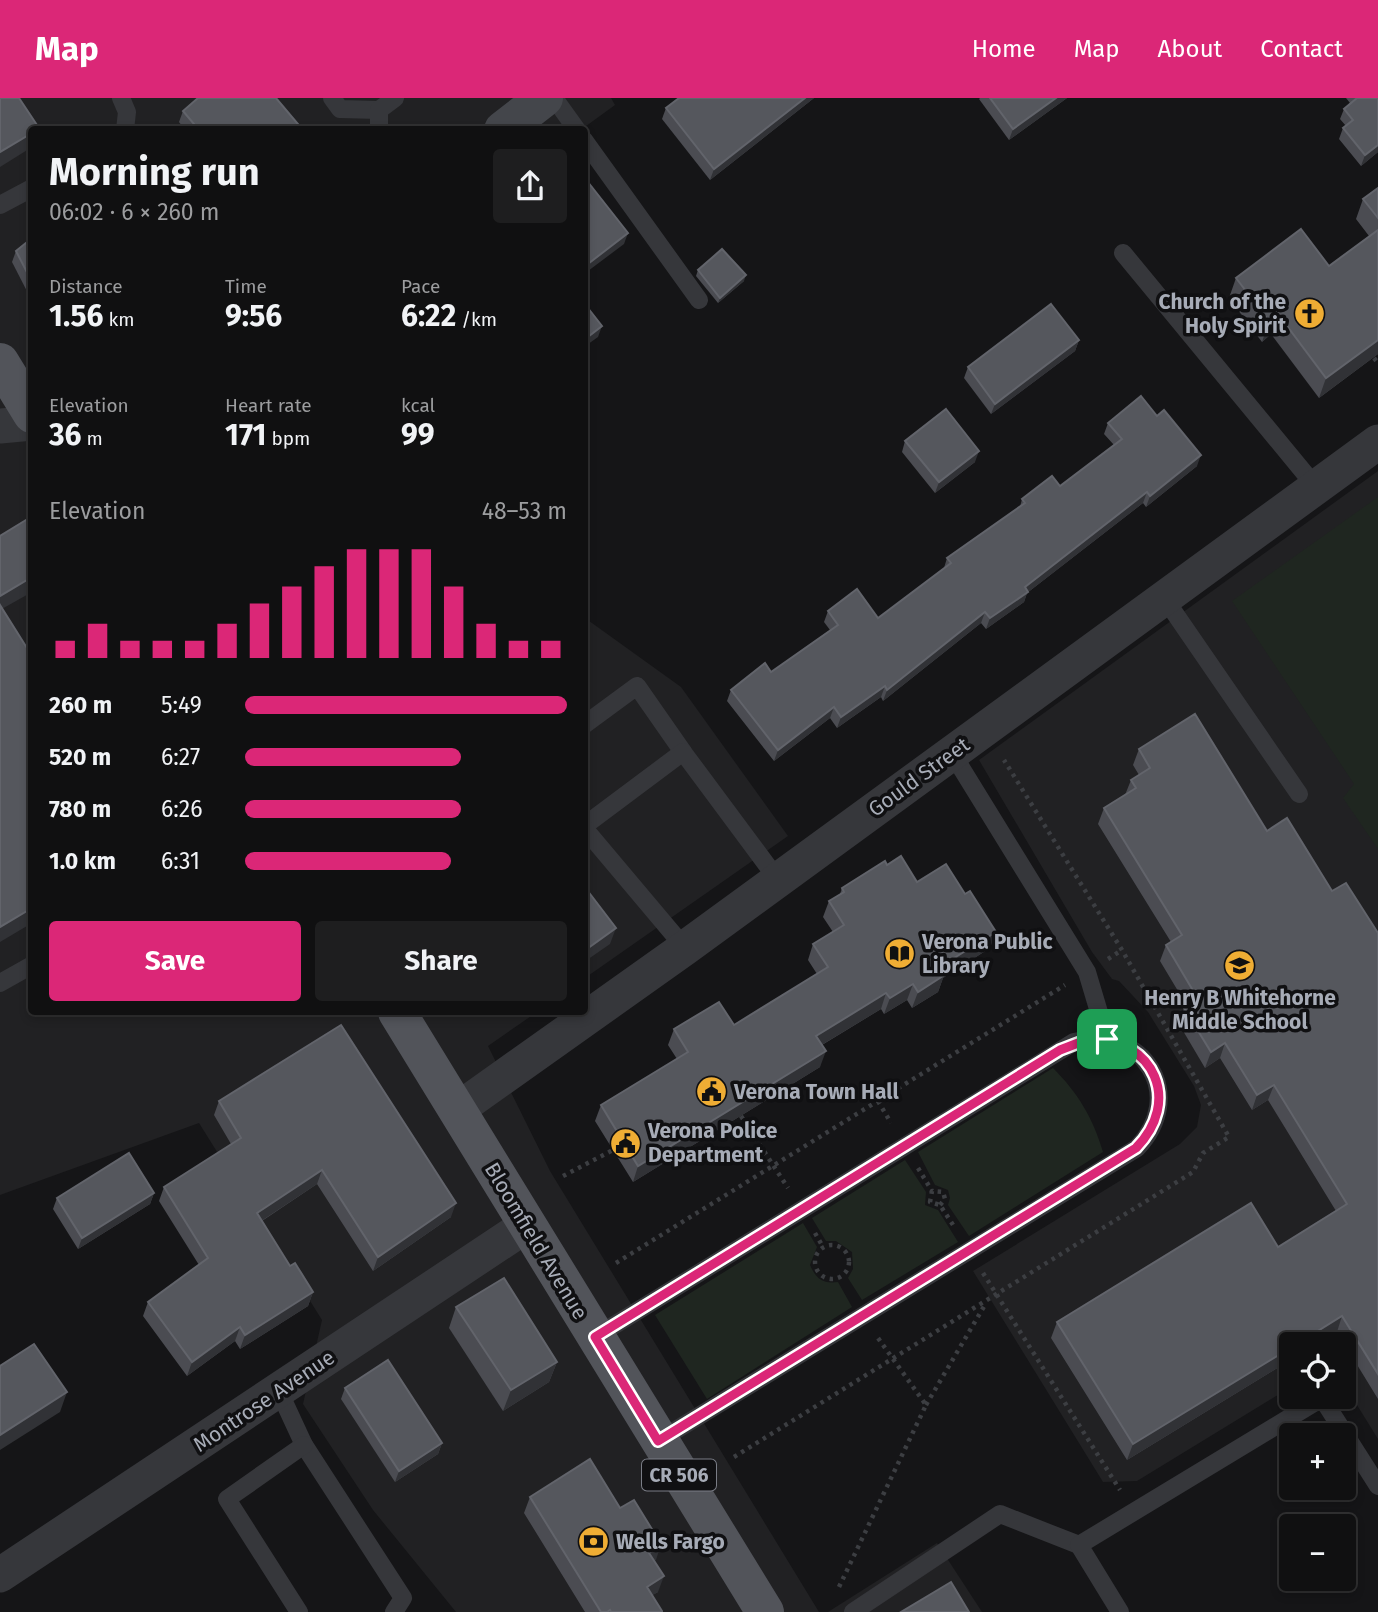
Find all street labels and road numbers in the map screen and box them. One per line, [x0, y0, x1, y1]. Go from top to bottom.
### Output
street label: Gould Street [863, 731, 975, 822]
street label: Bloomfield Avenue [479, 1158, 593, 1324]
street label: Montrose Avenue [188, 1344, 340, 1458]
road number: CR 506 [642, 1460, 716, 1490]

